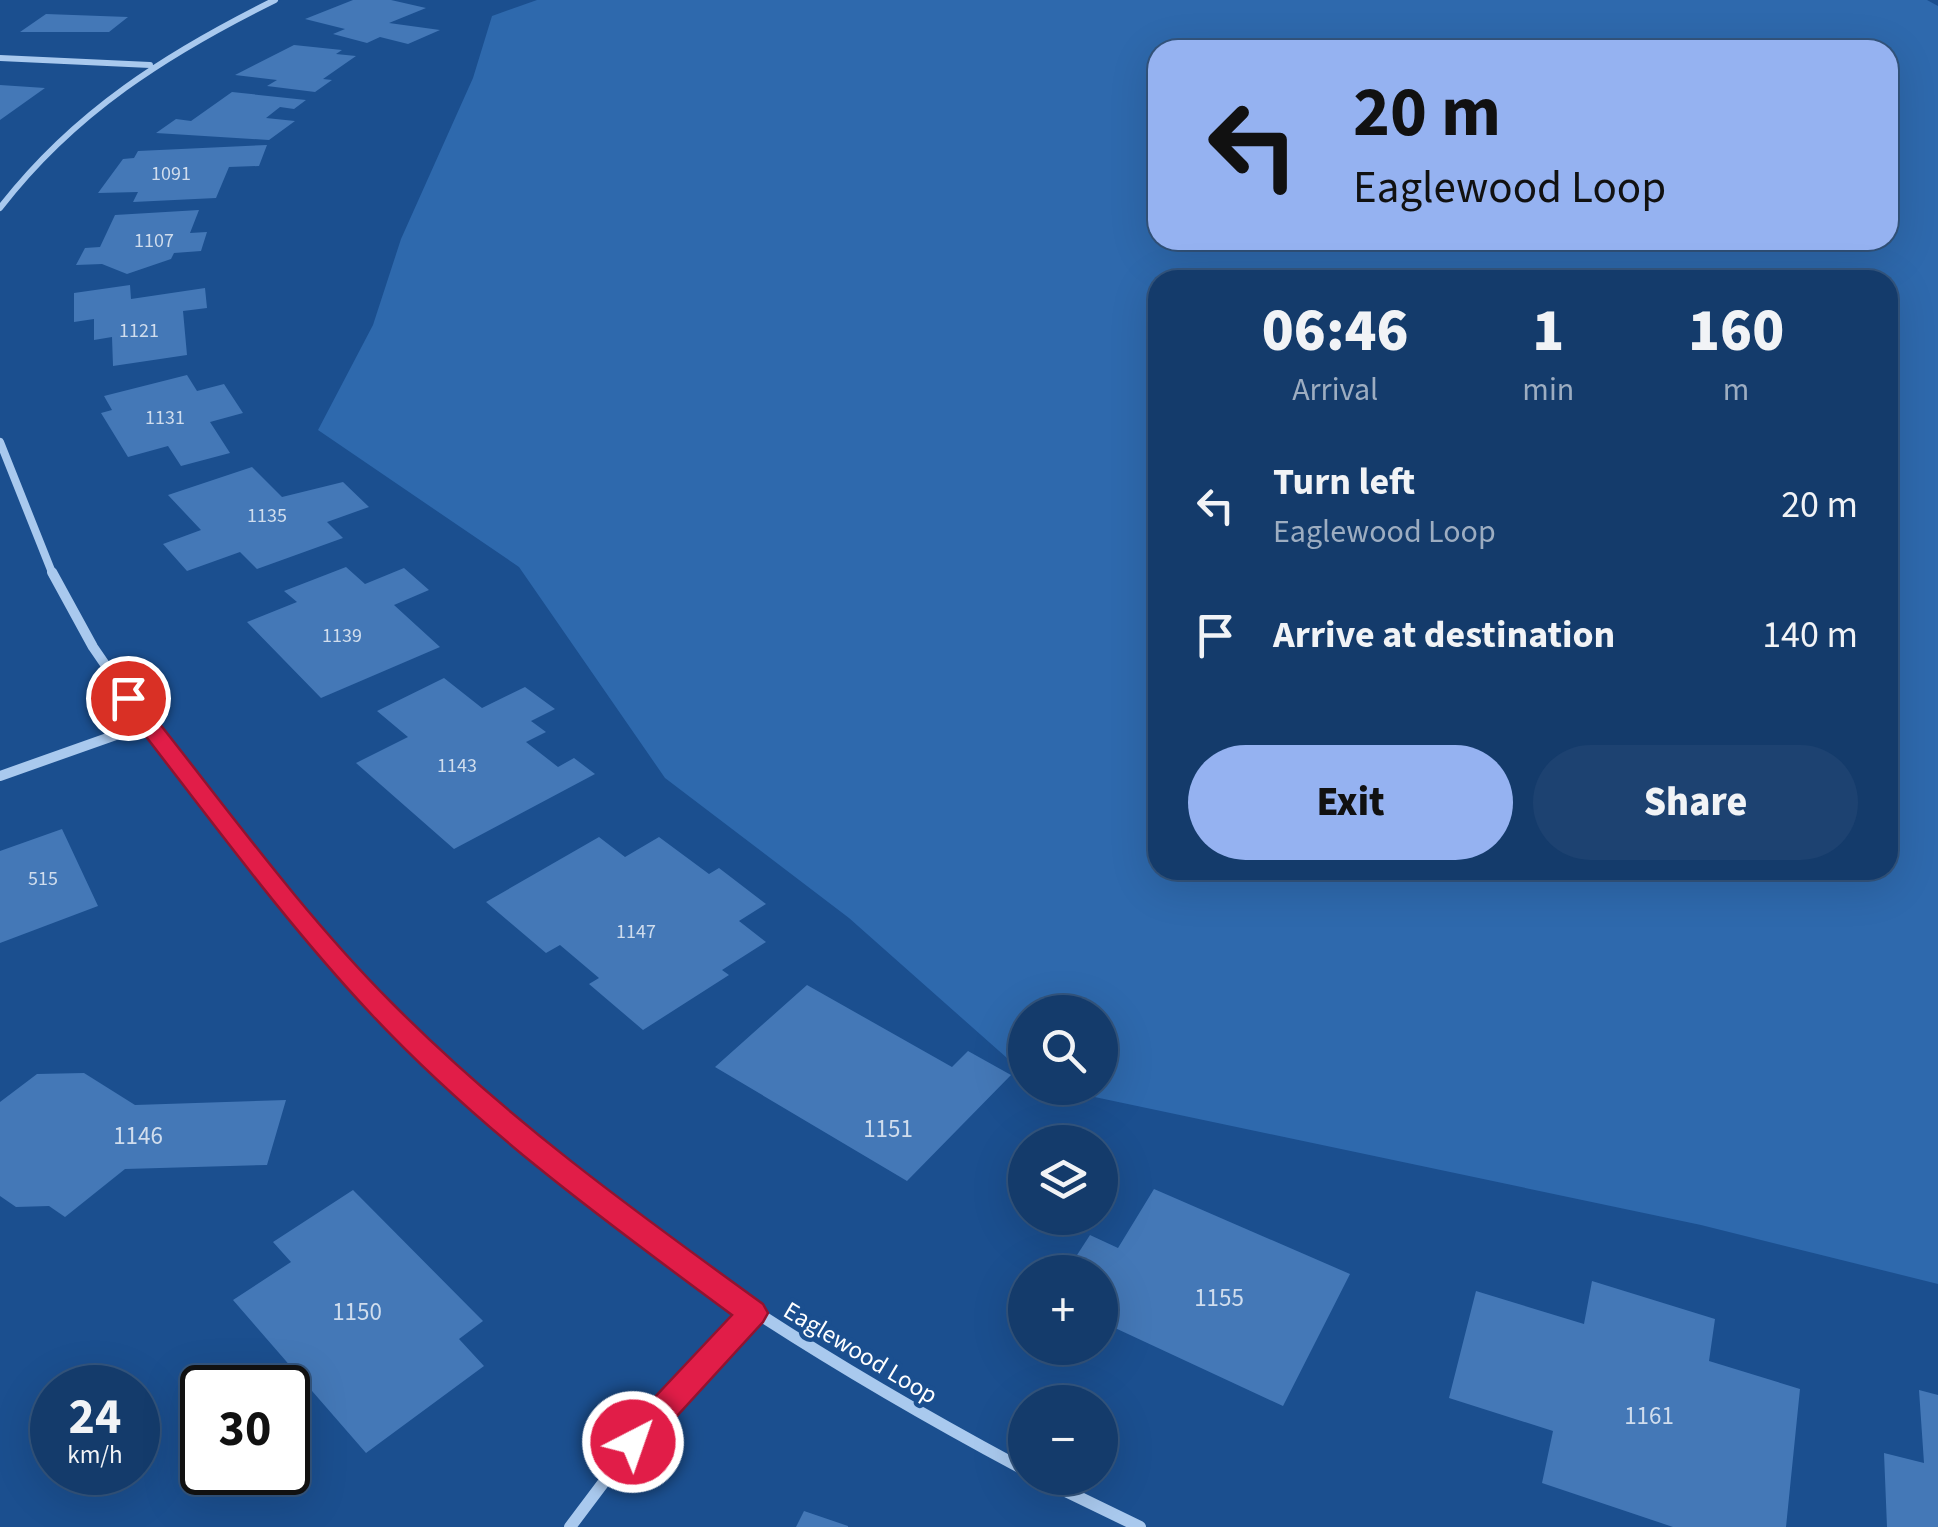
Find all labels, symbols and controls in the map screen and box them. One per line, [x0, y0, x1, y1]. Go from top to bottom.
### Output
text: 20 m [1353, 63, 1501, 163]
icon: left [1188, 80, 1318, 210]
text: Eaglewood Loop [1353, 156, 1666, 220]
house number: 1091 [151, 160, 191, 188]
house number: 1107 [134, 227, 174, 255]
text: 06:46 [1262, 289, 1409, 374]
text: 1 [1532, 289, 1564, 374]
text: 160 [1688, 289, 1784, 374]
house number: 1121 [119, 317, 159, 345]
text: Arrival [1292, 367, 1378, 413]
text: min [1522, 367, 1574, 413]
text: m [1723, 367, 1749, 413]
house number: 1131 [145, 404, 185, 432]
text: Turn left [1273, 455, 1415, 509]
icon: left [1188, 478, 1243, 533]
text: 20 m [1781, 478, 1858, 532]
house number: 1135 [247, 502, 287, 530]
text: Eaglewood Loop [1273, 509, 1496, 555]
icon: arrive [1188, 608, 1243, 663]
text: Arrive at destination [1273, 608, 1615, 662]
text: 140 m [1762, 608, 1858, 662]
house number: 1139 [322, 622, 362, 650]
pin [86, 656, 171, 741]
icon: arrive [101, 671, 156, 726]
button: Exit [1188, 745, 1513, 860]
button: Share [1533, 745, 1858, 860]
house number: 1143 [437, 752, 477, 780]
house number: 515 [28, 865, 58, 893]
house number: 1147 [616, 918, 656, 946]
map controls [1008, 995, 1118, 1495]
button: search [1008, 995, 1118, 1105]
house number: 1151 [863, 1111, 913, 1147]
house number: 1146 [113, 1118, 163, 1154]
button: layers [1008, 1125, 1118, 1235]
button: + [1008, 1255, 1118, 1365]
house number: 1155 [1194, 1280, 1244, 1316]
street label: Eaglewood Loop [777, 1293, 944, 1413]
house number: 1150 [332, 1294, 382, 1330]
speed limit sign: 30 [180, 1365, 310, 1495]
text: 24 [69, 1382, 121, 1453]
button: − [1008, 1385, 1118, 1495]
position arrow [581, 1390, 685, 1494]
house number: 1161 [1624, 1398, 1674, 1434]
text: km/h [67, 1437, 123, 1473]

